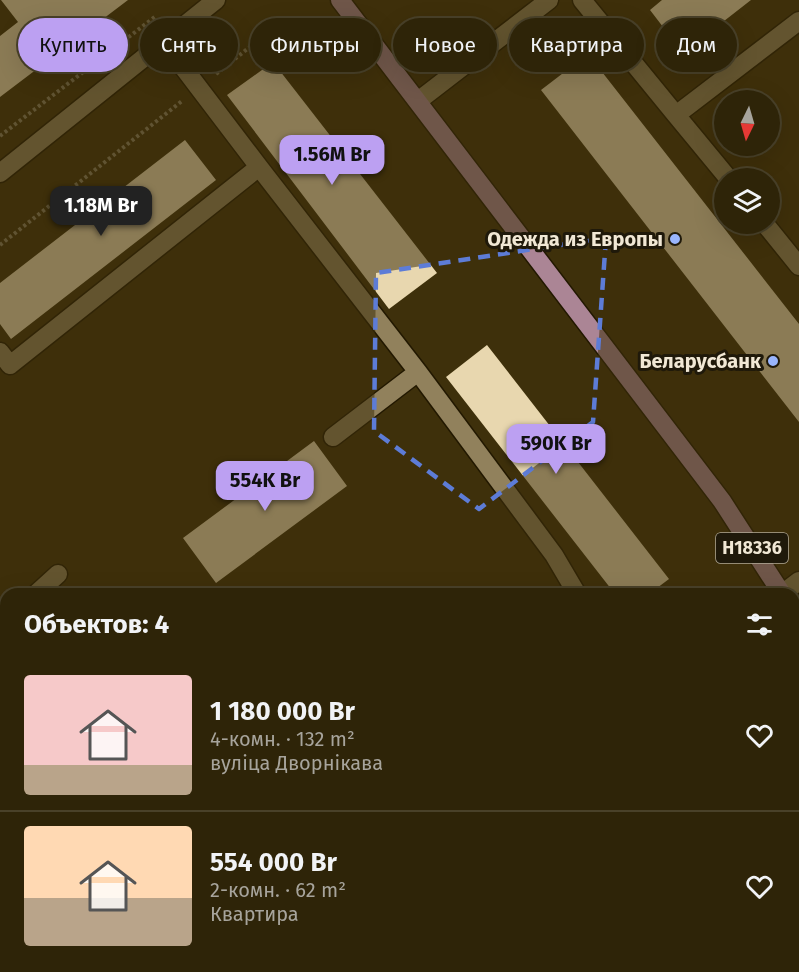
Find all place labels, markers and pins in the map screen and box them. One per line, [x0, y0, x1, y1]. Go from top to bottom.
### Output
pin: 1.56M Br [270, 135, 394, 186]
pin: 1.18M Br [39, 186, 163, 237]
place label: Одежда из Европы [487, 227, 663, 251]
marker: Одежда из Европы [668, 232, 682, 246]
place label: Беларусбанк [640, 349, 762, 373]
marker: Беларусбанк [766, 354, 780, 368]
pin: 590K Br [501, 424, 611, 475]
pin: 554K Br [210, 461, 320, 512]

